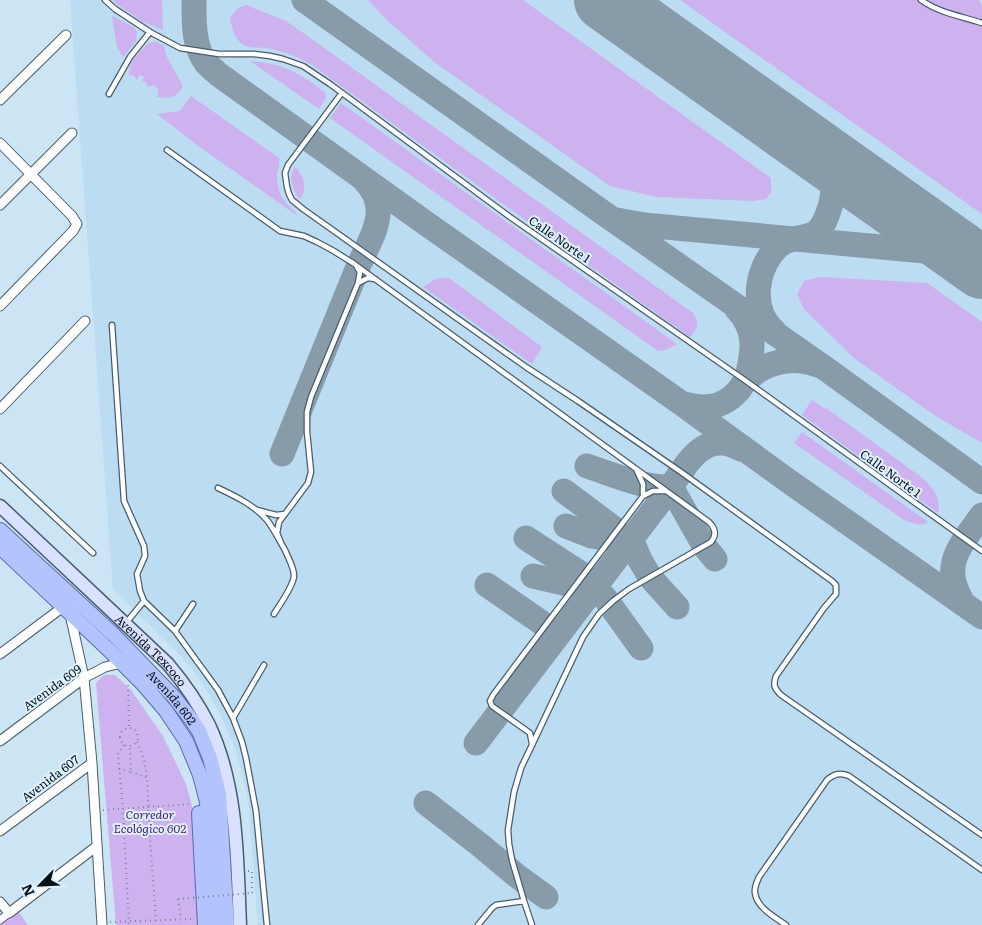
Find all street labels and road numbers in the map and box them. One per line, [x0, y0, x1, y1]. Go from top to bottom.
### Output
street label: Calle Norte 1 [526, 211, 595, 267]
street label: Calle Norte 1 [857, 445, 925, 501]
street label: Avenida Texcoco [111, 610, 191, 690]
street label: Avenida 609 [19, 660, 85, 714]
street label: Avenida 602 [143, 665, 201, 728]
street label: Avenida 607 [17, 750, 83, 806]

